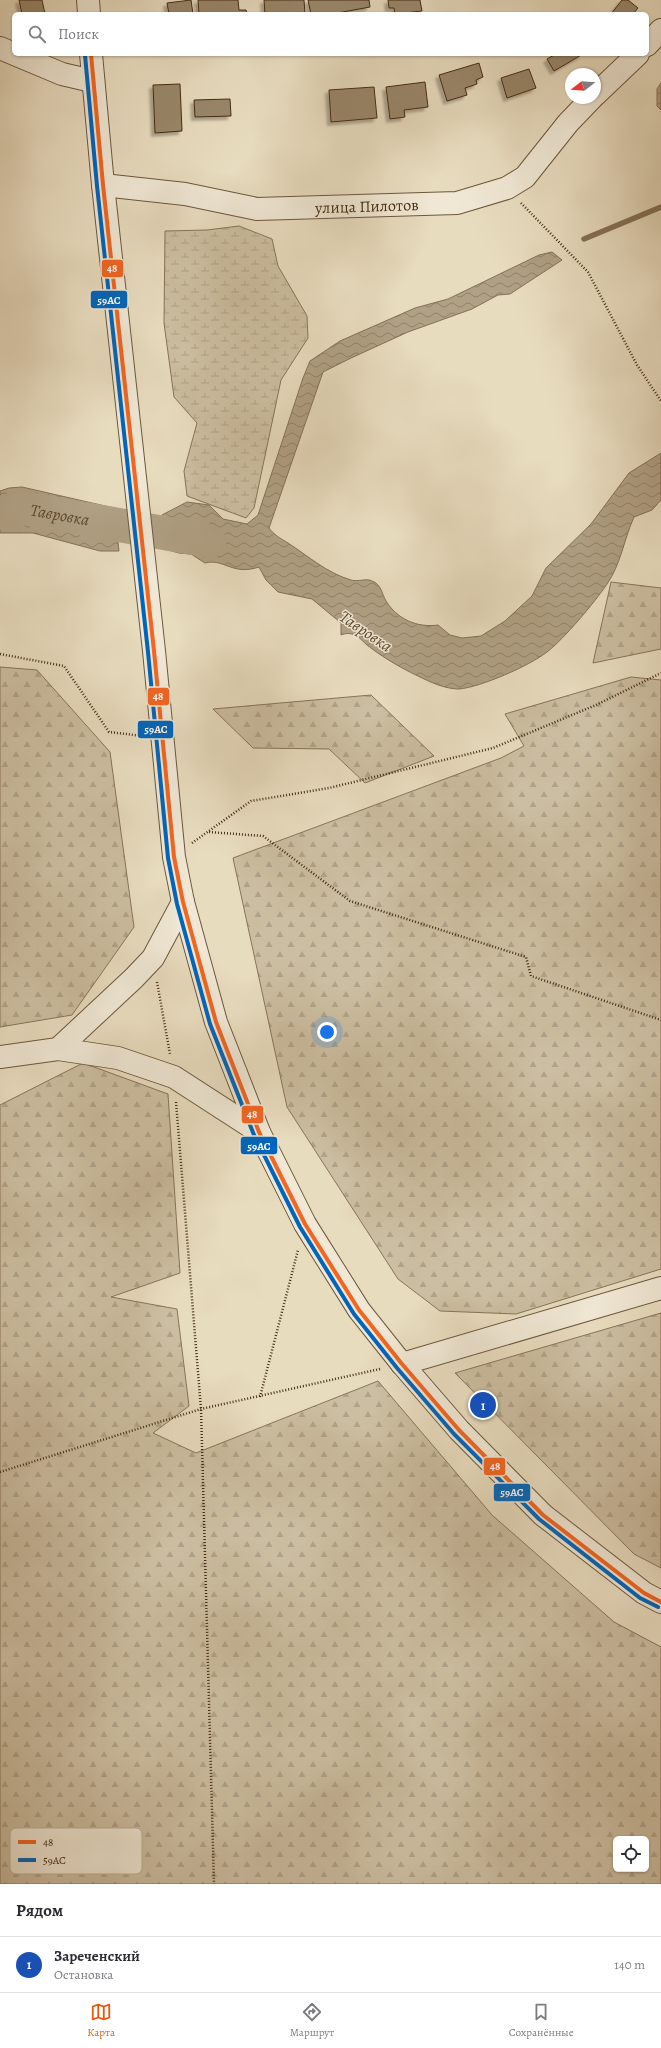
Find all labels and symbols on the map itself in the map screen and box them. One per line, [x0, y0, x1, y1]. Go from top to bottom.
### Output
north arrow [565, 68, 601, 104]
street label: улица Пилотов [314, 194, 419, 219]
line badge: 48 [101, 259, 124, 278]
text: 48 [107, 261, 117, 276]
line badge: 59АС [90, 290, 128, 309]
text: 59АС [97, 293, 121, 308]
water label: Тавровка [28, 499, 91, 532]
water label: Тавровка [335, 605, 397, 658]
line badge: 48 [147, 687, 170, 706]
text: 48 [153, 689, 163, 704]
line badge: 59АС [137, 720, 174, 739]
text: 59АС [144, 722, 168, 737]
your location [317, 1022, 337, 1042]
line badge: 48 [241, 1105, 264, 1124]
text: 48 [247, 1107, 257, 1122]
line badge: 59АС [240, 1136, 278, 1155]
text: 59АС [247, 1139, 271, 1154]
pin: 1 [470, 1390, 496, 1420]
line badge: 48 [483, 1457, 506, 1476]
text: 48 [490, 1459, 500, 1474]
line badge: 59АС [493, 1483, 531, 1502]
text: 59АС [500, 1485, 524, 1500]
legend [10, 1828, 142, 1874]
text: 48 [43, 1835, 53, 1850]
text: 59АС [43, 1853, 66, 1868]

